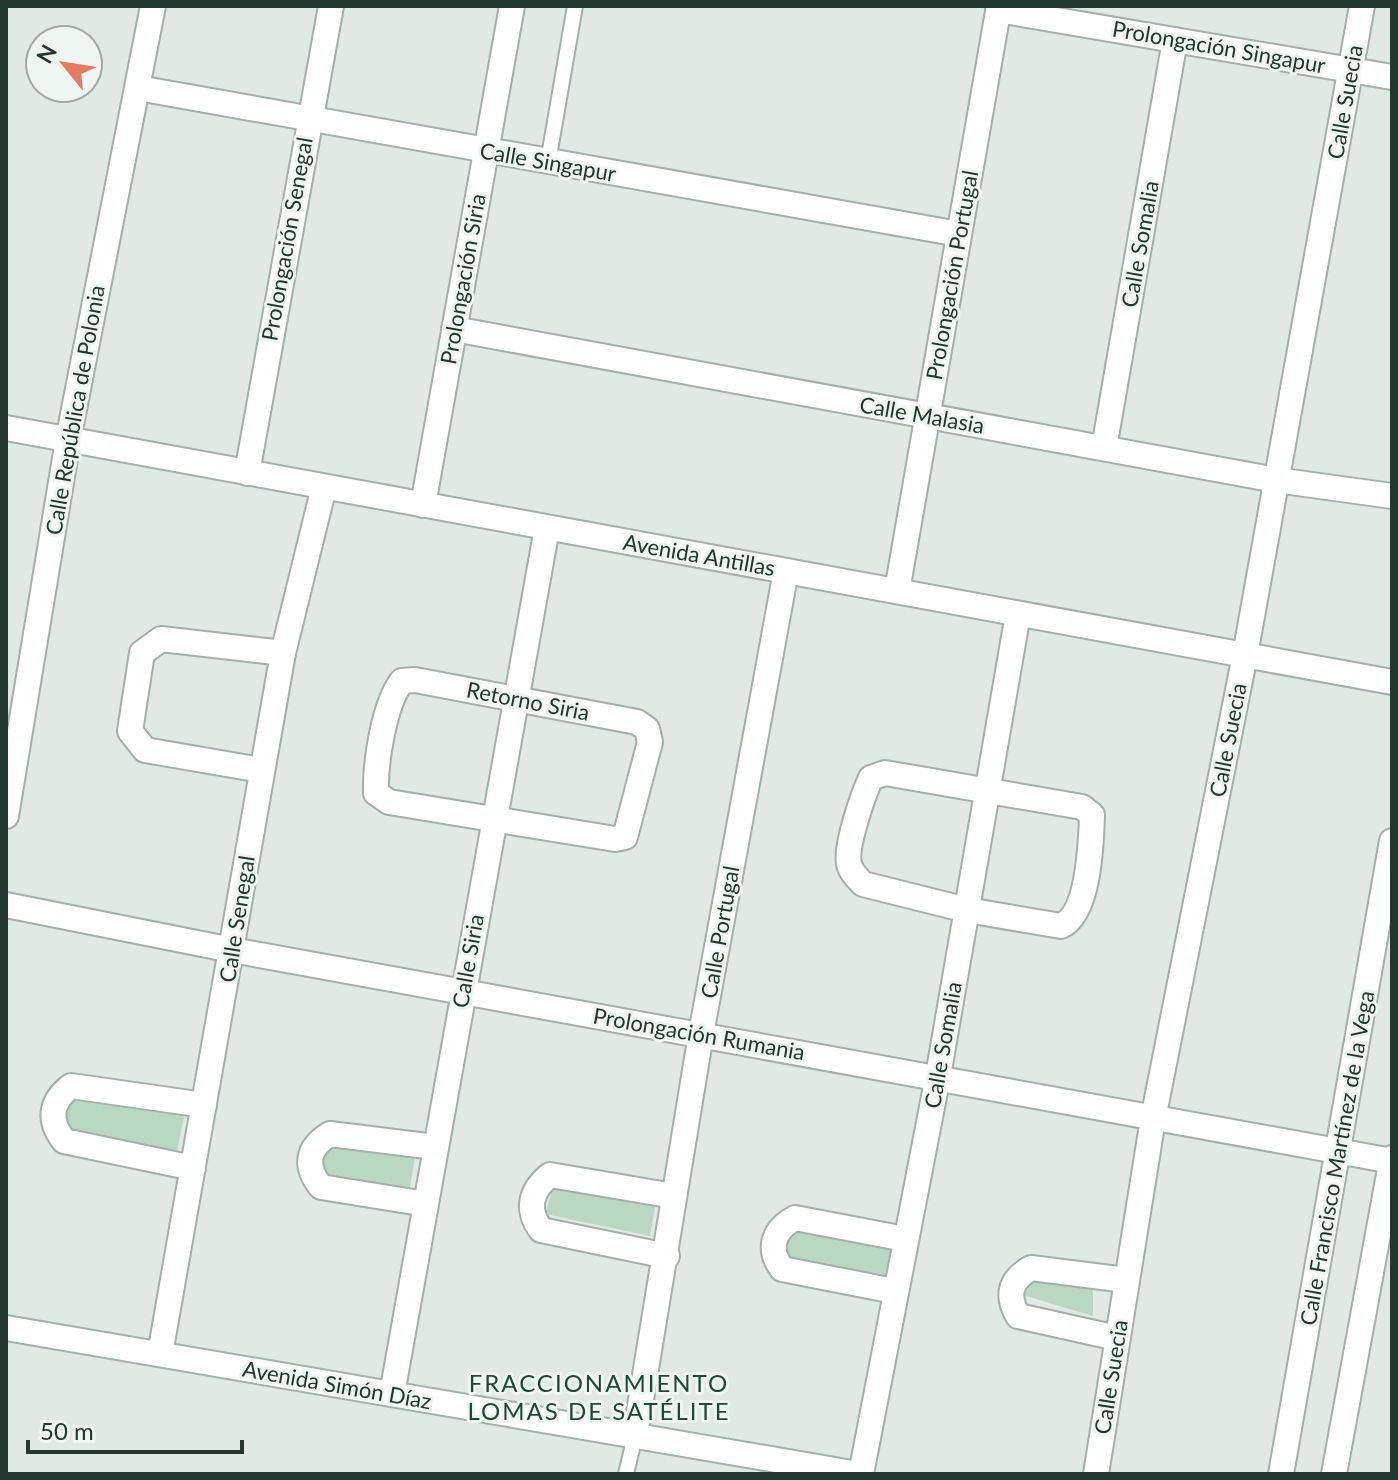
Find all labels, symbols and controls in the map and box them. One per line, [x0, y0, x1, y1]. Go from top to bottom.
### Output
street label: Prolongación Singapur [1110, 14, 1328, 79]
north arrow [24, 24, 104, 104]
text: N [30, 40, 62, 68]
street label: Calle Suecia [1321, 43, 1368, 161]
street label: Prolongación Senegal [255, 135, 318, 343]
street label: Calle Singapur [478, 136, 618, 187]
street label: Prolongación Portugal [920, 168, 983, 382]
street label: Calle Somalia [1115, 179, 1164, 309]
street label: Prolongación Siria [434, 191, 491, 366]
street label: Calle República de Polonia [39, 283, 110, 537]
street label: Calle Malasia [858, 390, 987, 439]
street label: Avenida Antillas [621, 528, 777, 581]
street label: Retorno Siria [464, 675, 592, 726]
street label: Calle Suecia [1203, 681, 1252, 799]
street label: Calle Senegal [213, 853, 260, 984]
street label: Calle Portugal [695, 864, 744, 1000]
street label: Calle Siria [446, 912, 489, 1010]
street label: Calle Somalia [918, 980, 967, 1110]
street label: Calle Francisco Martínez de la Vega [1294, 988, 1379, 1327]
street label: Prolongación Rumania [591, 1002, 807, 1065]
street label: Calle Suecia [1088, 1318, 1133, 1436]
street label: Avenida Simón Díaz [241, 1355, 434, 1414]
district label: FRACCIONAMIENTO LOMAS DE SATÉLITE [467, 1368, 731, 1425]
scale bar [28, 1404, 242, 1454]
text: 50 m [40, 1416, 94, 1445]

